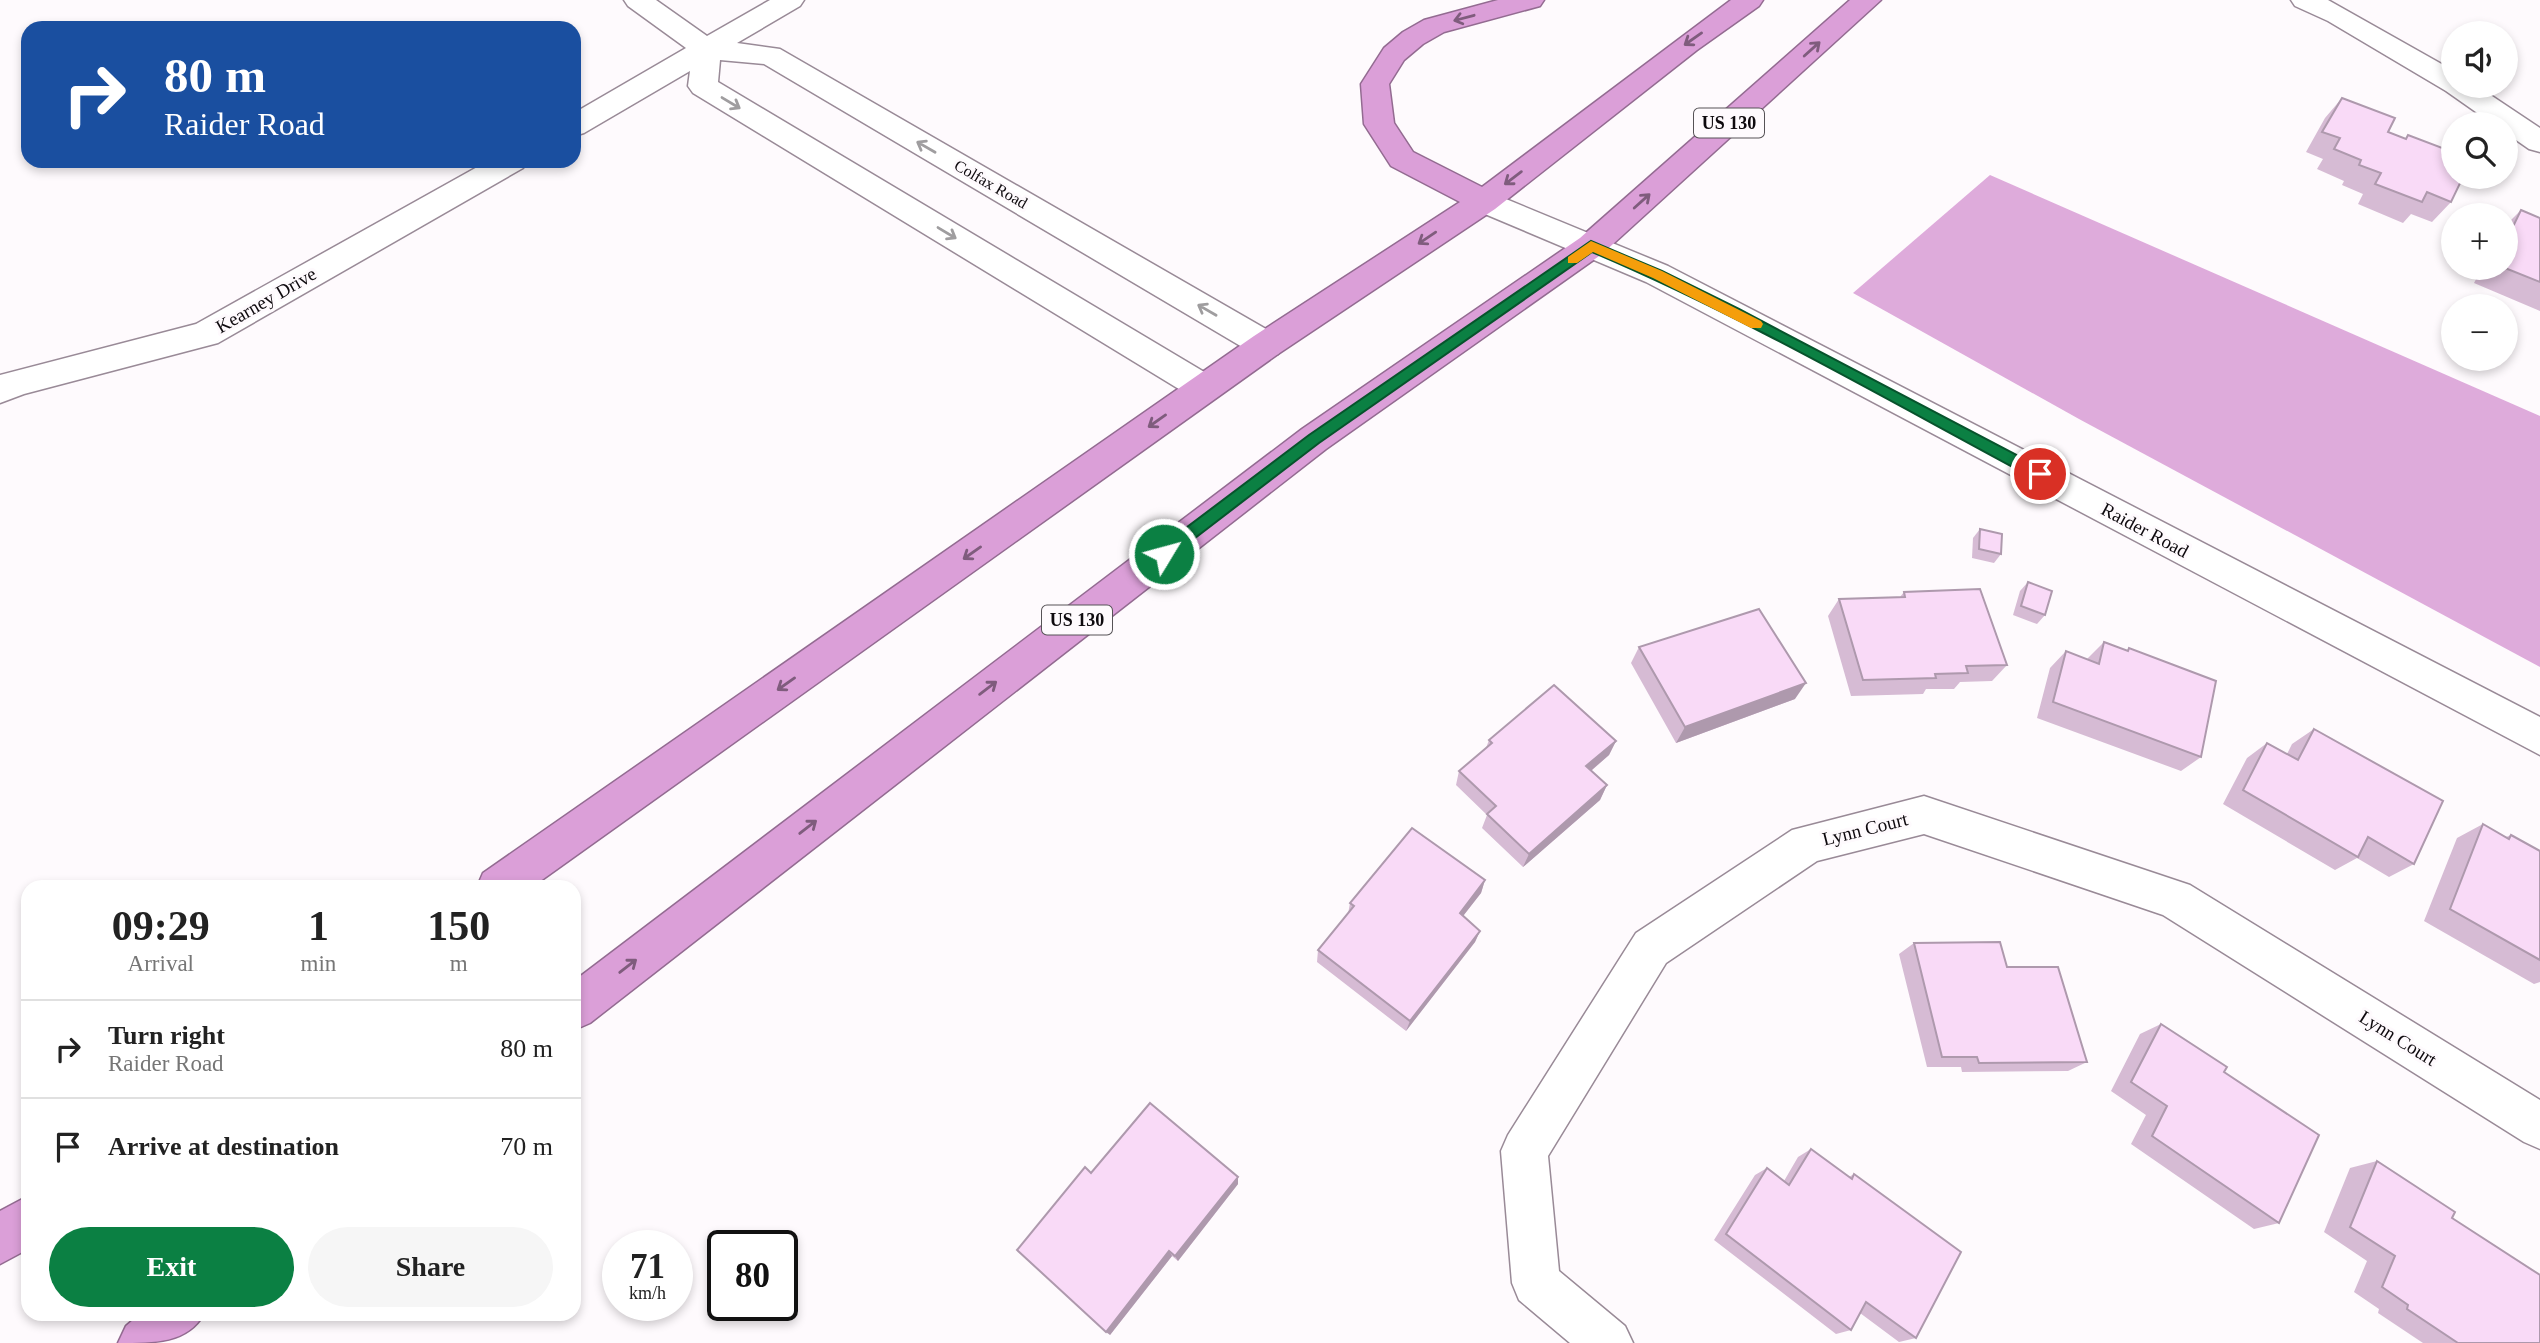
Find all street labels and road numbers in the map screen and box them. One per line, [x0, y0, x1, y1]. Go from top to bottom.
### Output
road number: US 130 [1694, 109, 1764, 138]
street label: Colfax Road [952, 156, 1030, 212]
street label: Kearney Drive [212, 263, 320, 337]
street label: Raider Road [2098, 498, 2193, 562]
road number: US 130 [1042, 606, 1112, 634]
street label: Lynn Court [1820, 808, 1910, 850]
street label: Lynn Court [2356, 1006, 2441, 1070]

